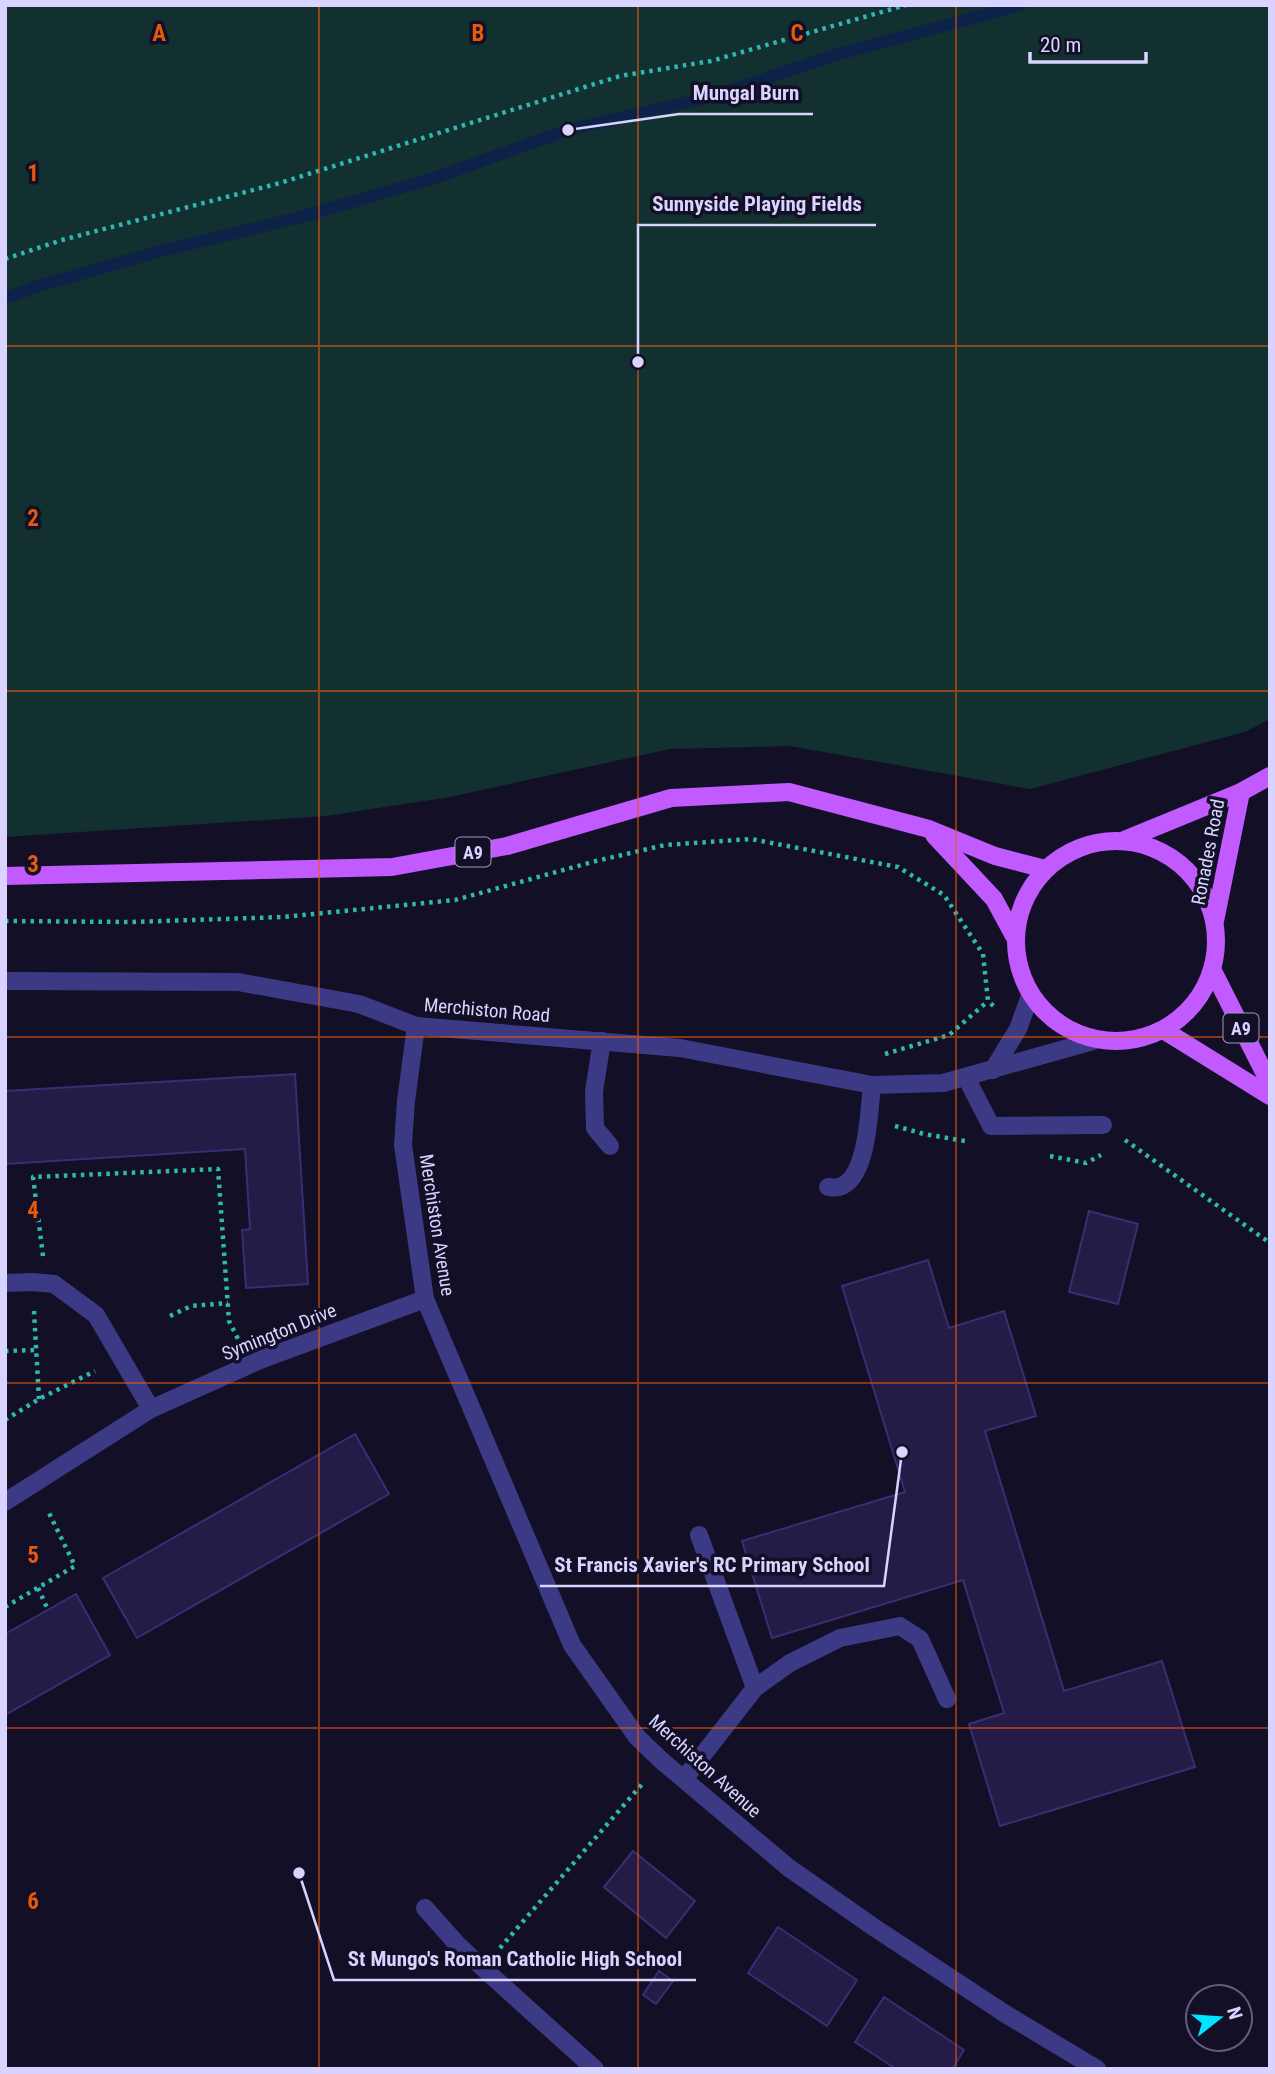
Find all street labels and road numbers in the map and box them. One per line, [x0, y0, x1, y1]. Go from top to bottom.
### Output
street label: Ronades Road [1186, 797, 1230, 907]
road number: A9 [456, 838, 490, 866]
street label: Merchiston Road [423, 993, 551, 1027]
road number: A9 [1224, 1014, 1258, 1042]
street label: Merchiston Avenue [414, 1153, 460, 1298]
street label: Symington Drive [218, 1299, 340, 1365]
street label: Merchiston Avenue [644, 1710, 766, 1822]

